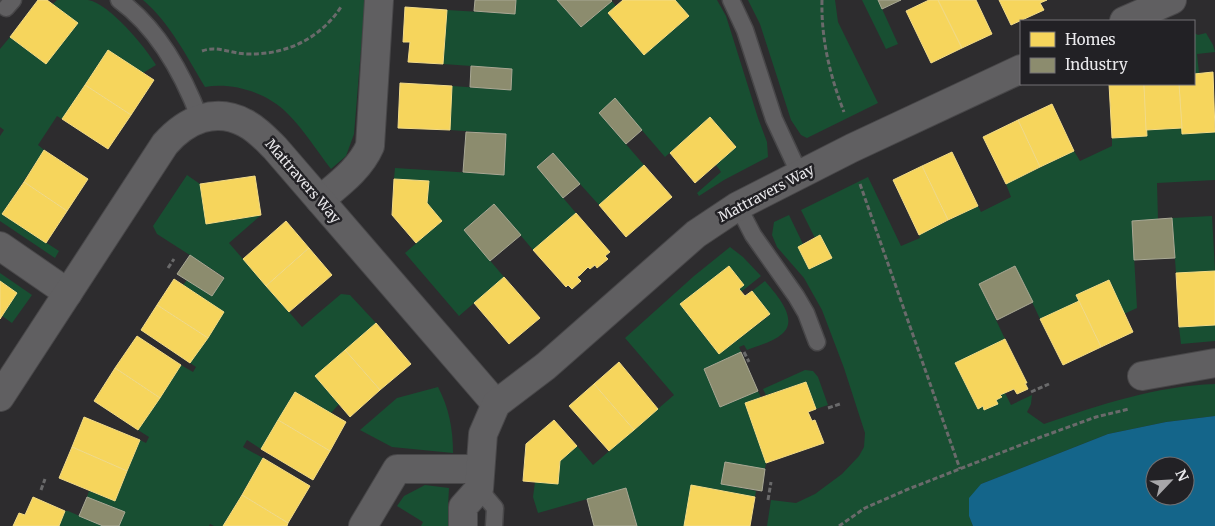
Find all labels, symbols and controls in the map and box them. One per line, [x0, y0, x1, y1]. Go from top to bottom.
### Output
legend [1020, 20, 1195, 85]
text: Homes [1065, 30, 1116, 49]
text: Industry [1065, 55, 1128, 74]
street label: Mattravers Way [261, 135, 345, 228]
street label: Mattravers Way [715, 160, 818, 226]
north arrow [1145, 456, 1195, 506]
text: N [1171, 467, 1192, 484]

